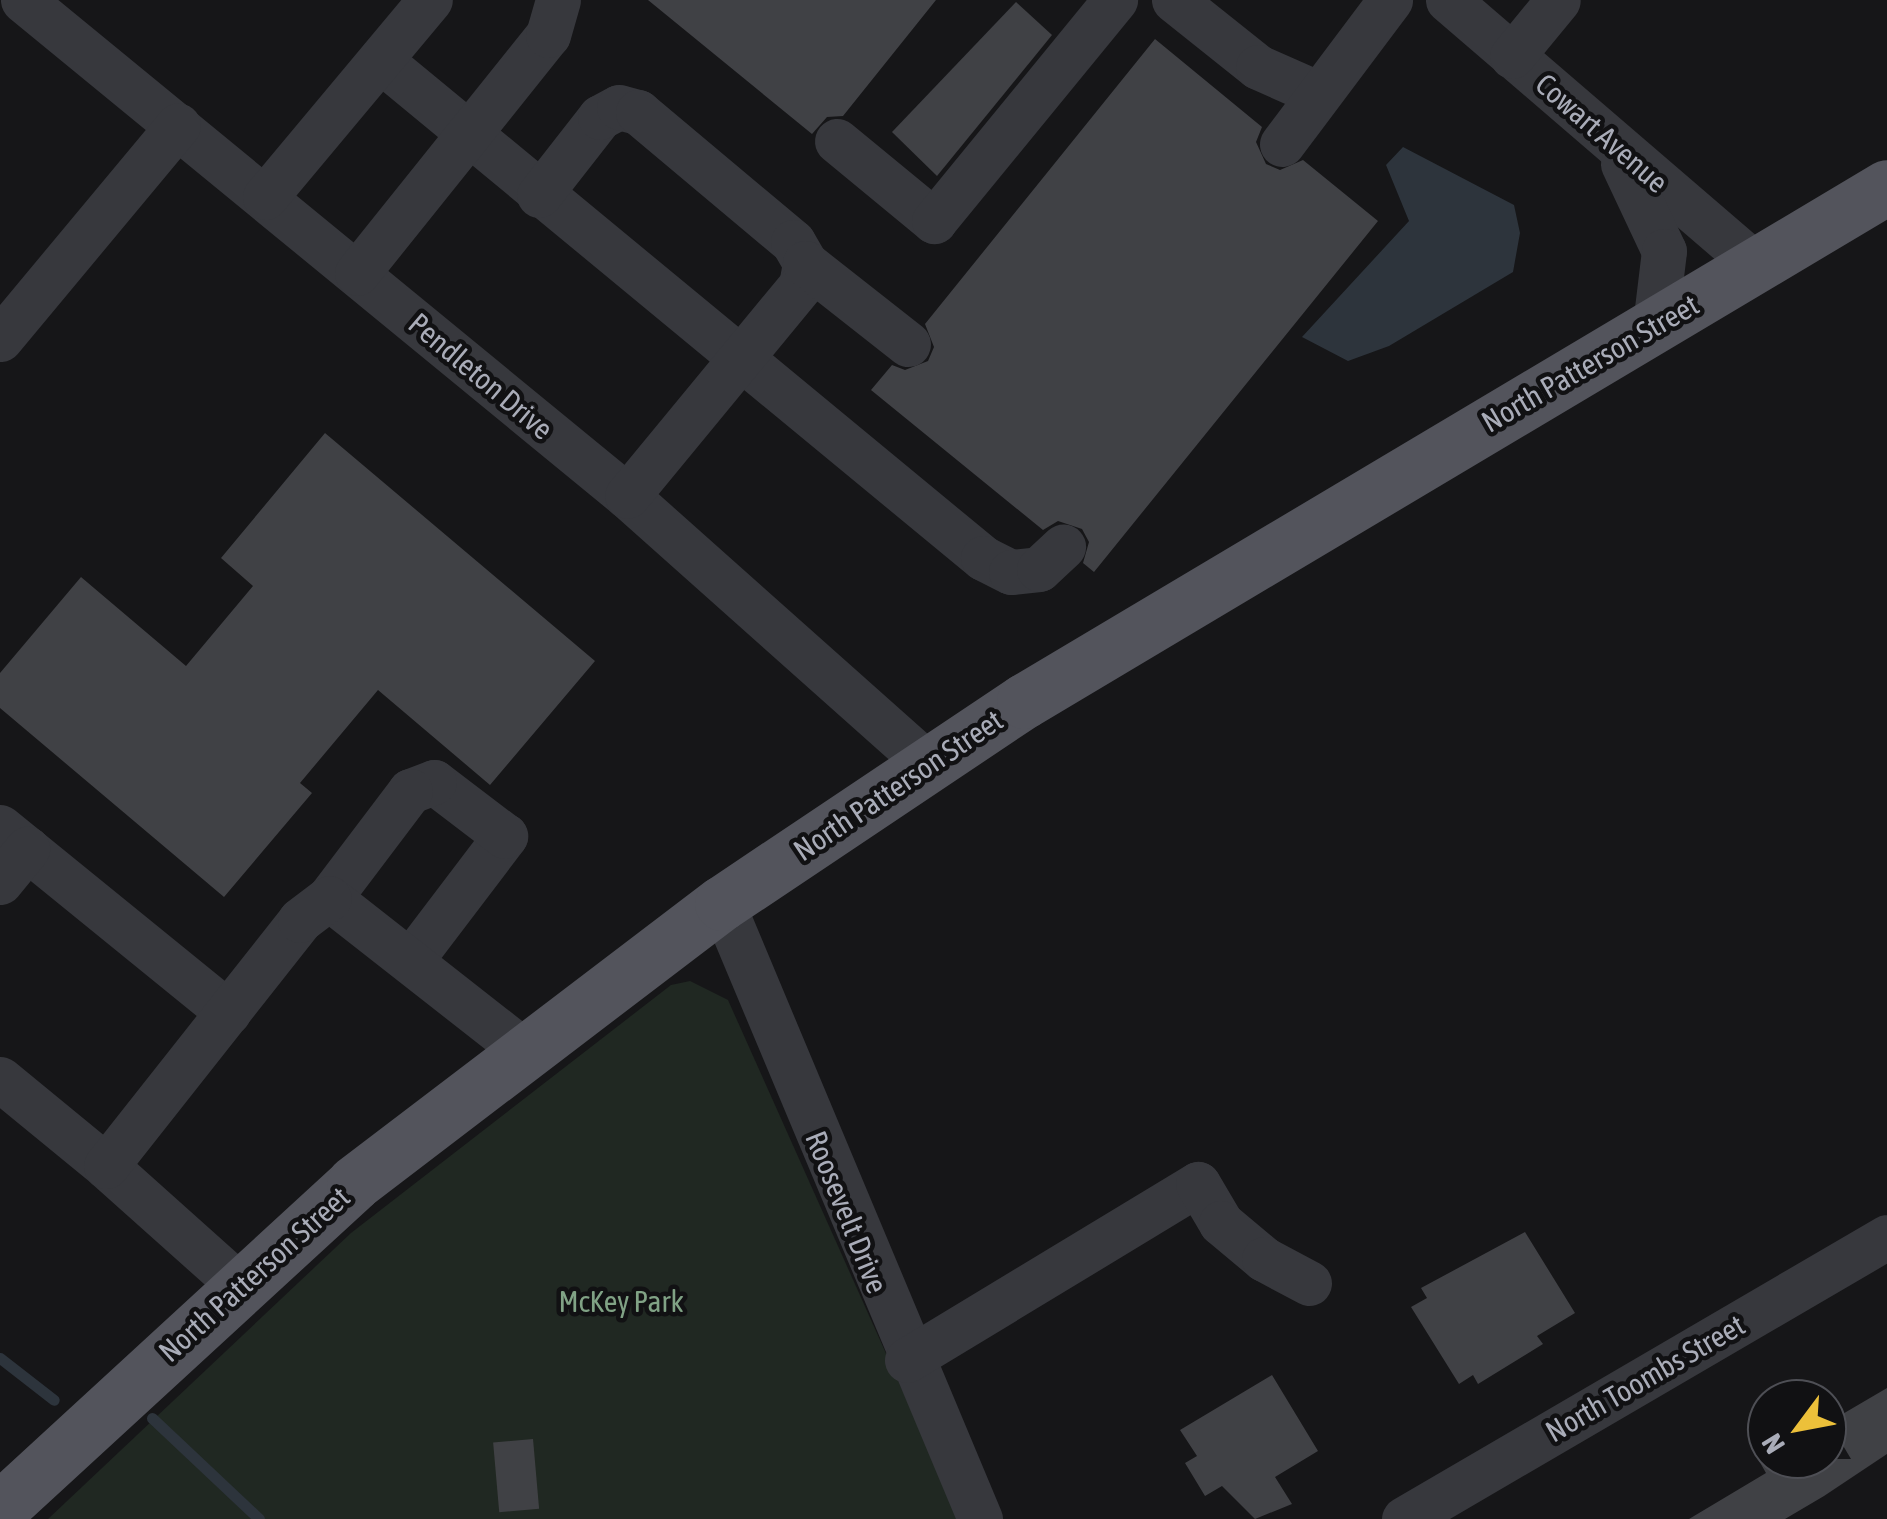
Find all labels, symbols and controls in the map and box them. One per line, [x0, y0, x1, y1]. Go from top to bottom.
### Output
street label: Cowart Avenue [1529, 66, 1675, 200]
street label: North Patterson Street [1475, 286, 1705, 440]
street label: Pendleton Drive [401, 305, 561, 447]
street label: North Patterson Street [787, 702, 1009, 868]
street label: Roosevelt Drive [798, 1126, 896, 1298]
street label: North Patterson Street [151, 1179, 357, 1369]
park label: McKey Park [558, 1283, 684, 1319]
street label: North Toombs Street [1539, 1307, 1751, 1449]
north arrow [1747, 1379, 1847, 1479]
text: N [1755, 1428, 1791, 1459]

